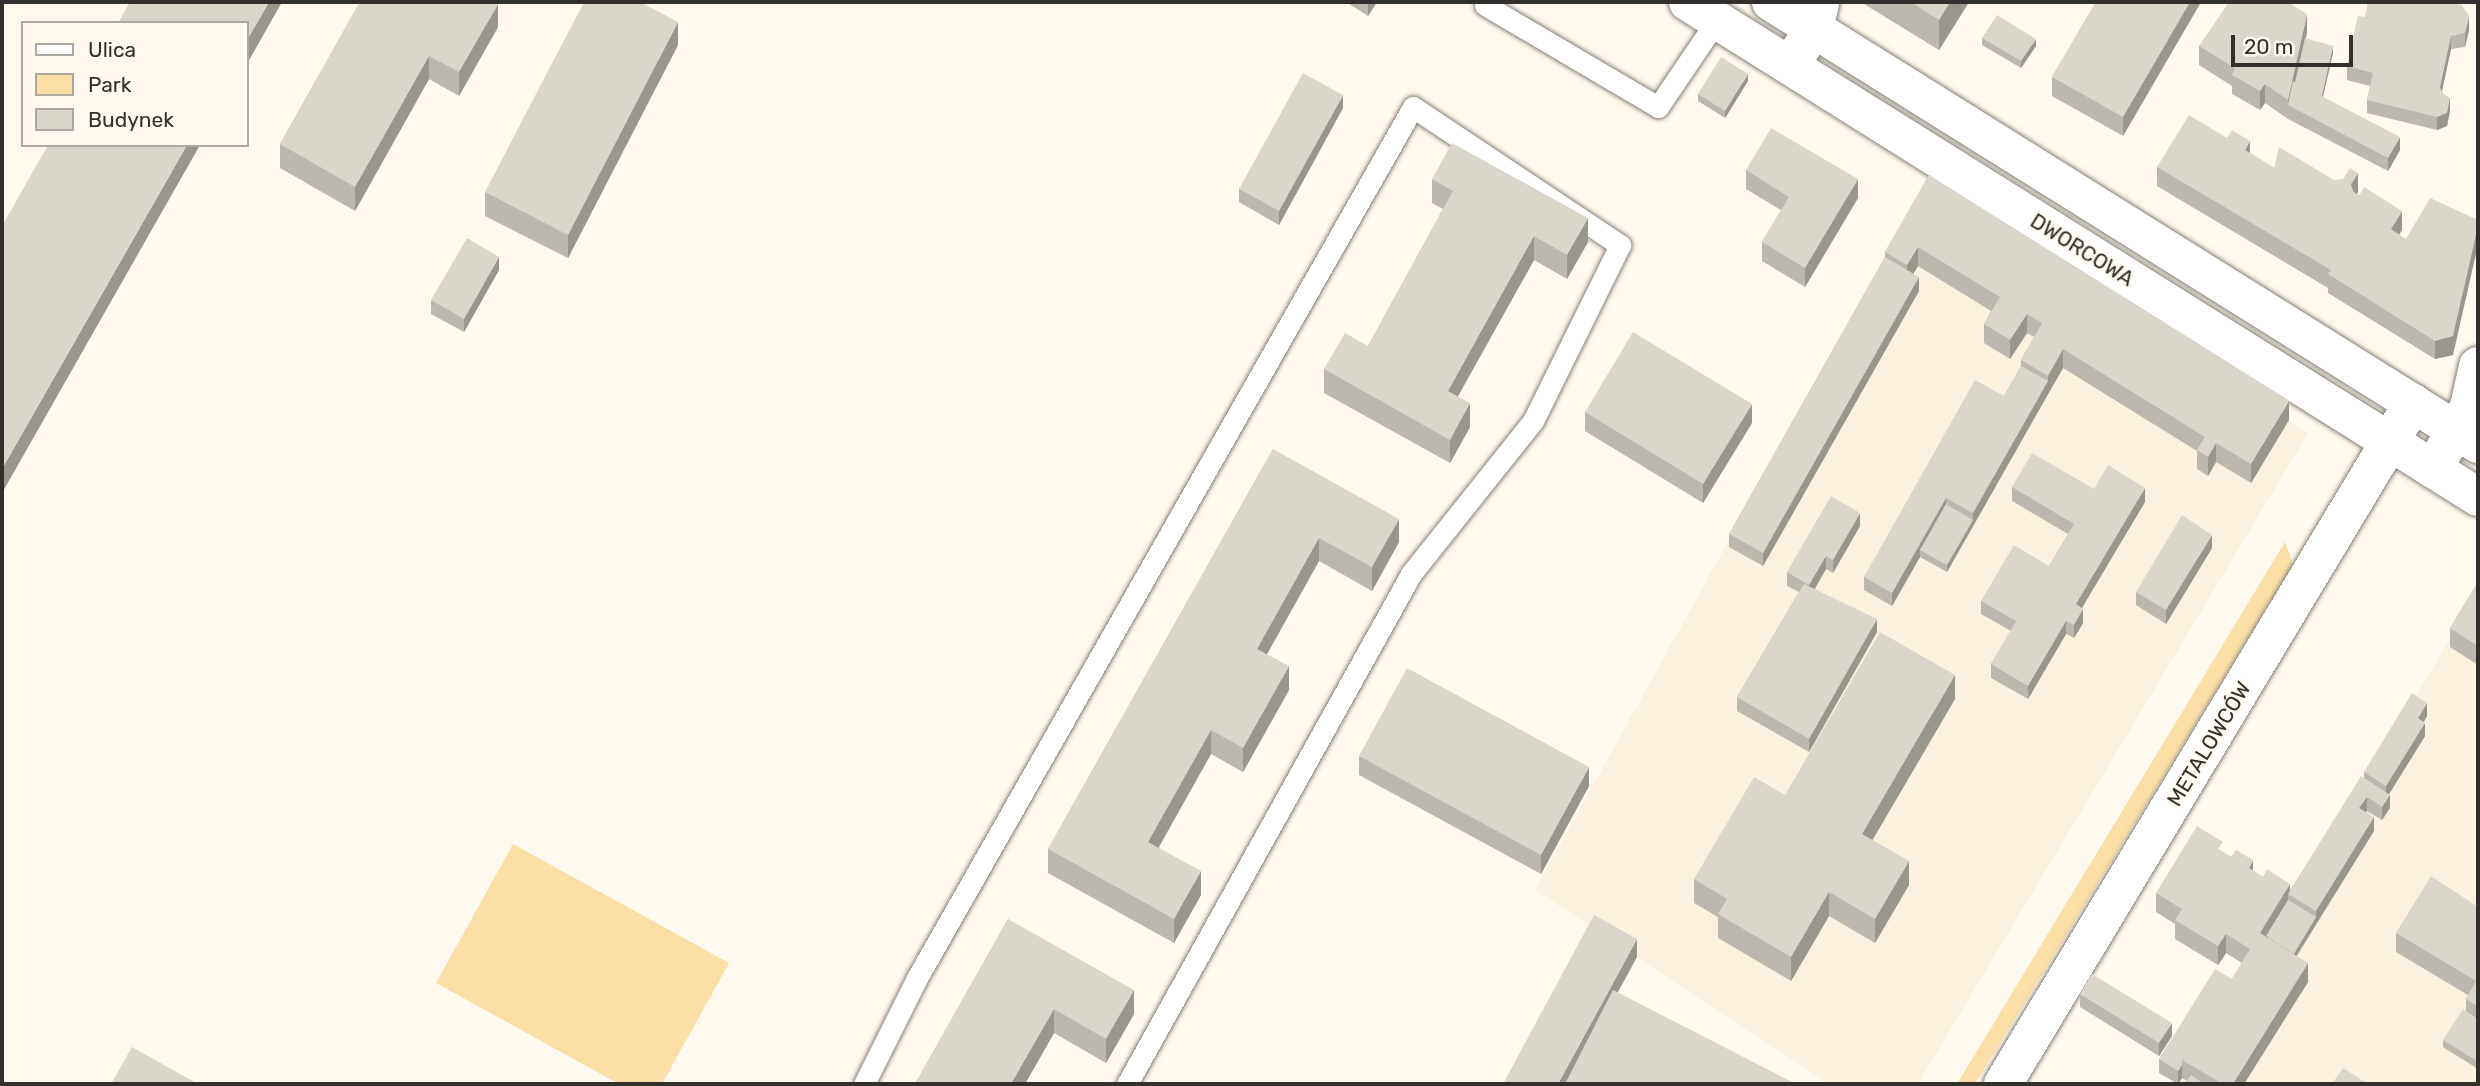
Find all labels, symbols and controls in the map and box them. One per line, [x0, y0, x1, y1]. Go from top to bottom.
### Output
legend [21, 21, 248, 147]
scale bar [2235, 21, 2358, 65]
text: 20 m [2244, 34, 2293, 59]
text: Ulica [88, 37, 136, 62]
text: Park [88, 72, 132, 97]
text: Budynek [88, 107, 174, 132]
street label: DWORCOWA [2026, 208, 2138, 292]
street label: METALOWCÓW [2162, 677, 2256, 811]

